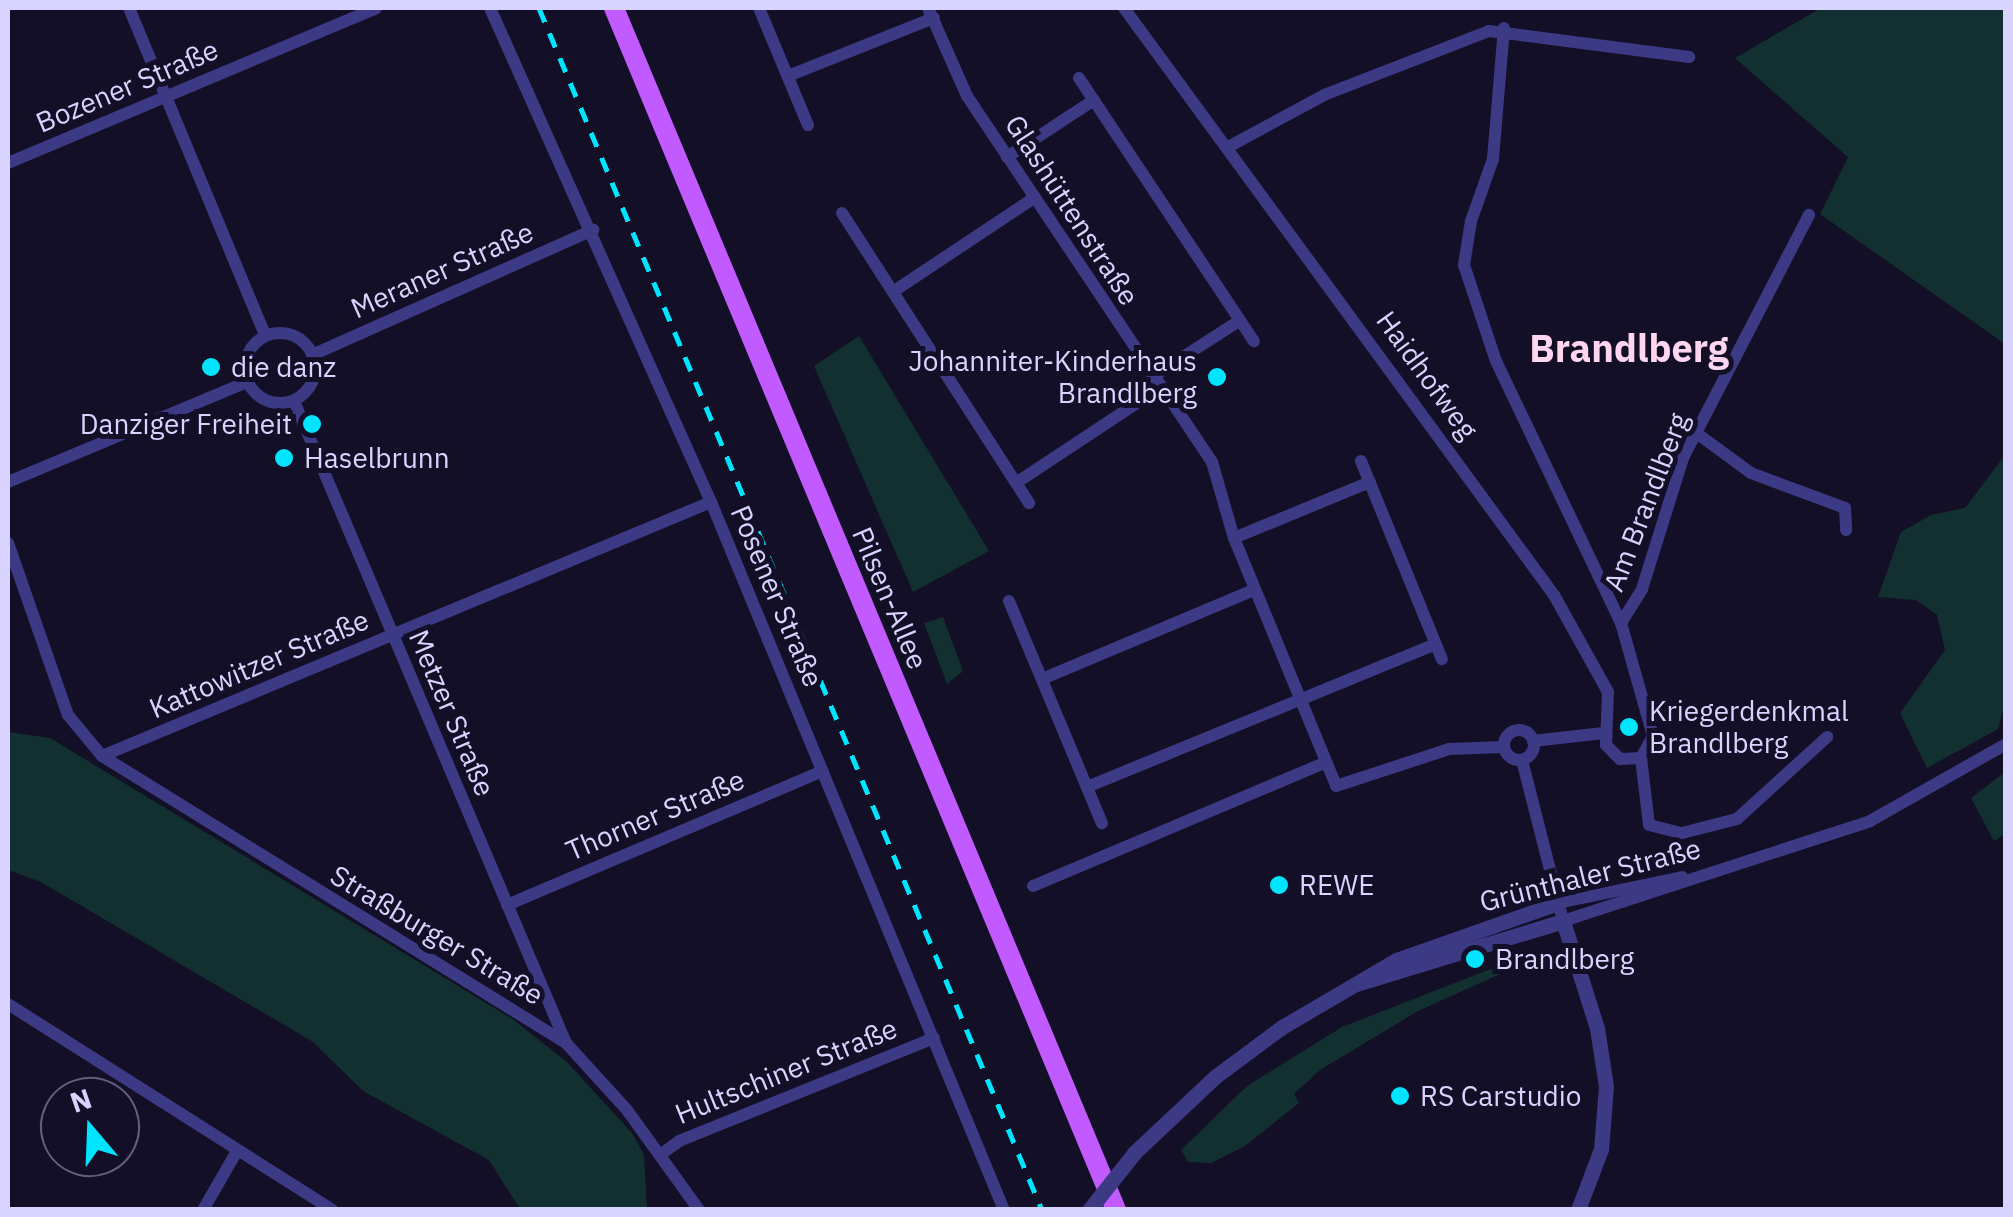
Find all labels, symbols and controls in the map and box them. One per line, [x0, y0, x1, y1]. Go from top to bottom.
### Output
street label: Bozener Straße [31, 33, 223, 139]
street label: Glashüttenstraße [998, 109, 1146, 311]
street label: Meraner Straße [346, 215, 538, 325]
street label: Haidhofweg [1369, 304, 1485, 446]
district label: Brandlberg [1529, 325, 1729, 371]
place label: Johanniter-Kinderhaus Brandlberg [908, 344, 1197, 410]
place label: die danz [231, 350, 336, 384]
marker: die danz [200, 356, 222, 378]
marker: Johanniter-Kinderhaus Brandlberg [1206, 366, 1228, 388]
place label: Danziger Freiheit [80, 407, 292, 441]
street label: Am Brandlberg [1597, 408, 1695, 596]
marker: Danziger Freiheit [301, 413, 323, 435]
place label: Haselbrunn [304, 441, 450, 475]
marker: Haselbrunn [273, 447, 295, 469]
street label: Posener Straße [724, 500, 830, 692]
street label: Pilsen-Allee [845, 522, 935, 674]
street label: Kattowitzer Straße [144, 603, 374, 725]
street label: Metzer Straße [402, 625, 502, 801]
place label: Kriegerdenkmal Brandlberg [1649, 694, 1848, 760]
marker: Kriegerdenkmal Brandlberg [1618, 716, 1640, 738]
street label: Thorner Straße [561, 762, 749, 868]
street label: Grünthaler Straße [1476, 831, 1704, 919]
street label: Straßburger Straße [325, 858, 549, 1012]
place label: REWE [1299, 868, 1375, 902]
marker: REWE [1268, 874, 1290, 896]
place label: Brandlberg [1495, 942, 1634, 976]
marker: Brandlberg [1464, 948, 1486, 970]
street label: Hultschiner Straße [670, 1011, 902, 1131]
north arrow [40, 1077, 140, 1177]
text: N [65, 1079, 96, 1121]
place label: RS Carstudio [1420, 1079, 1582, 1113]
marker: RS Carstudio [1389, 1085, 1411, 1107]

